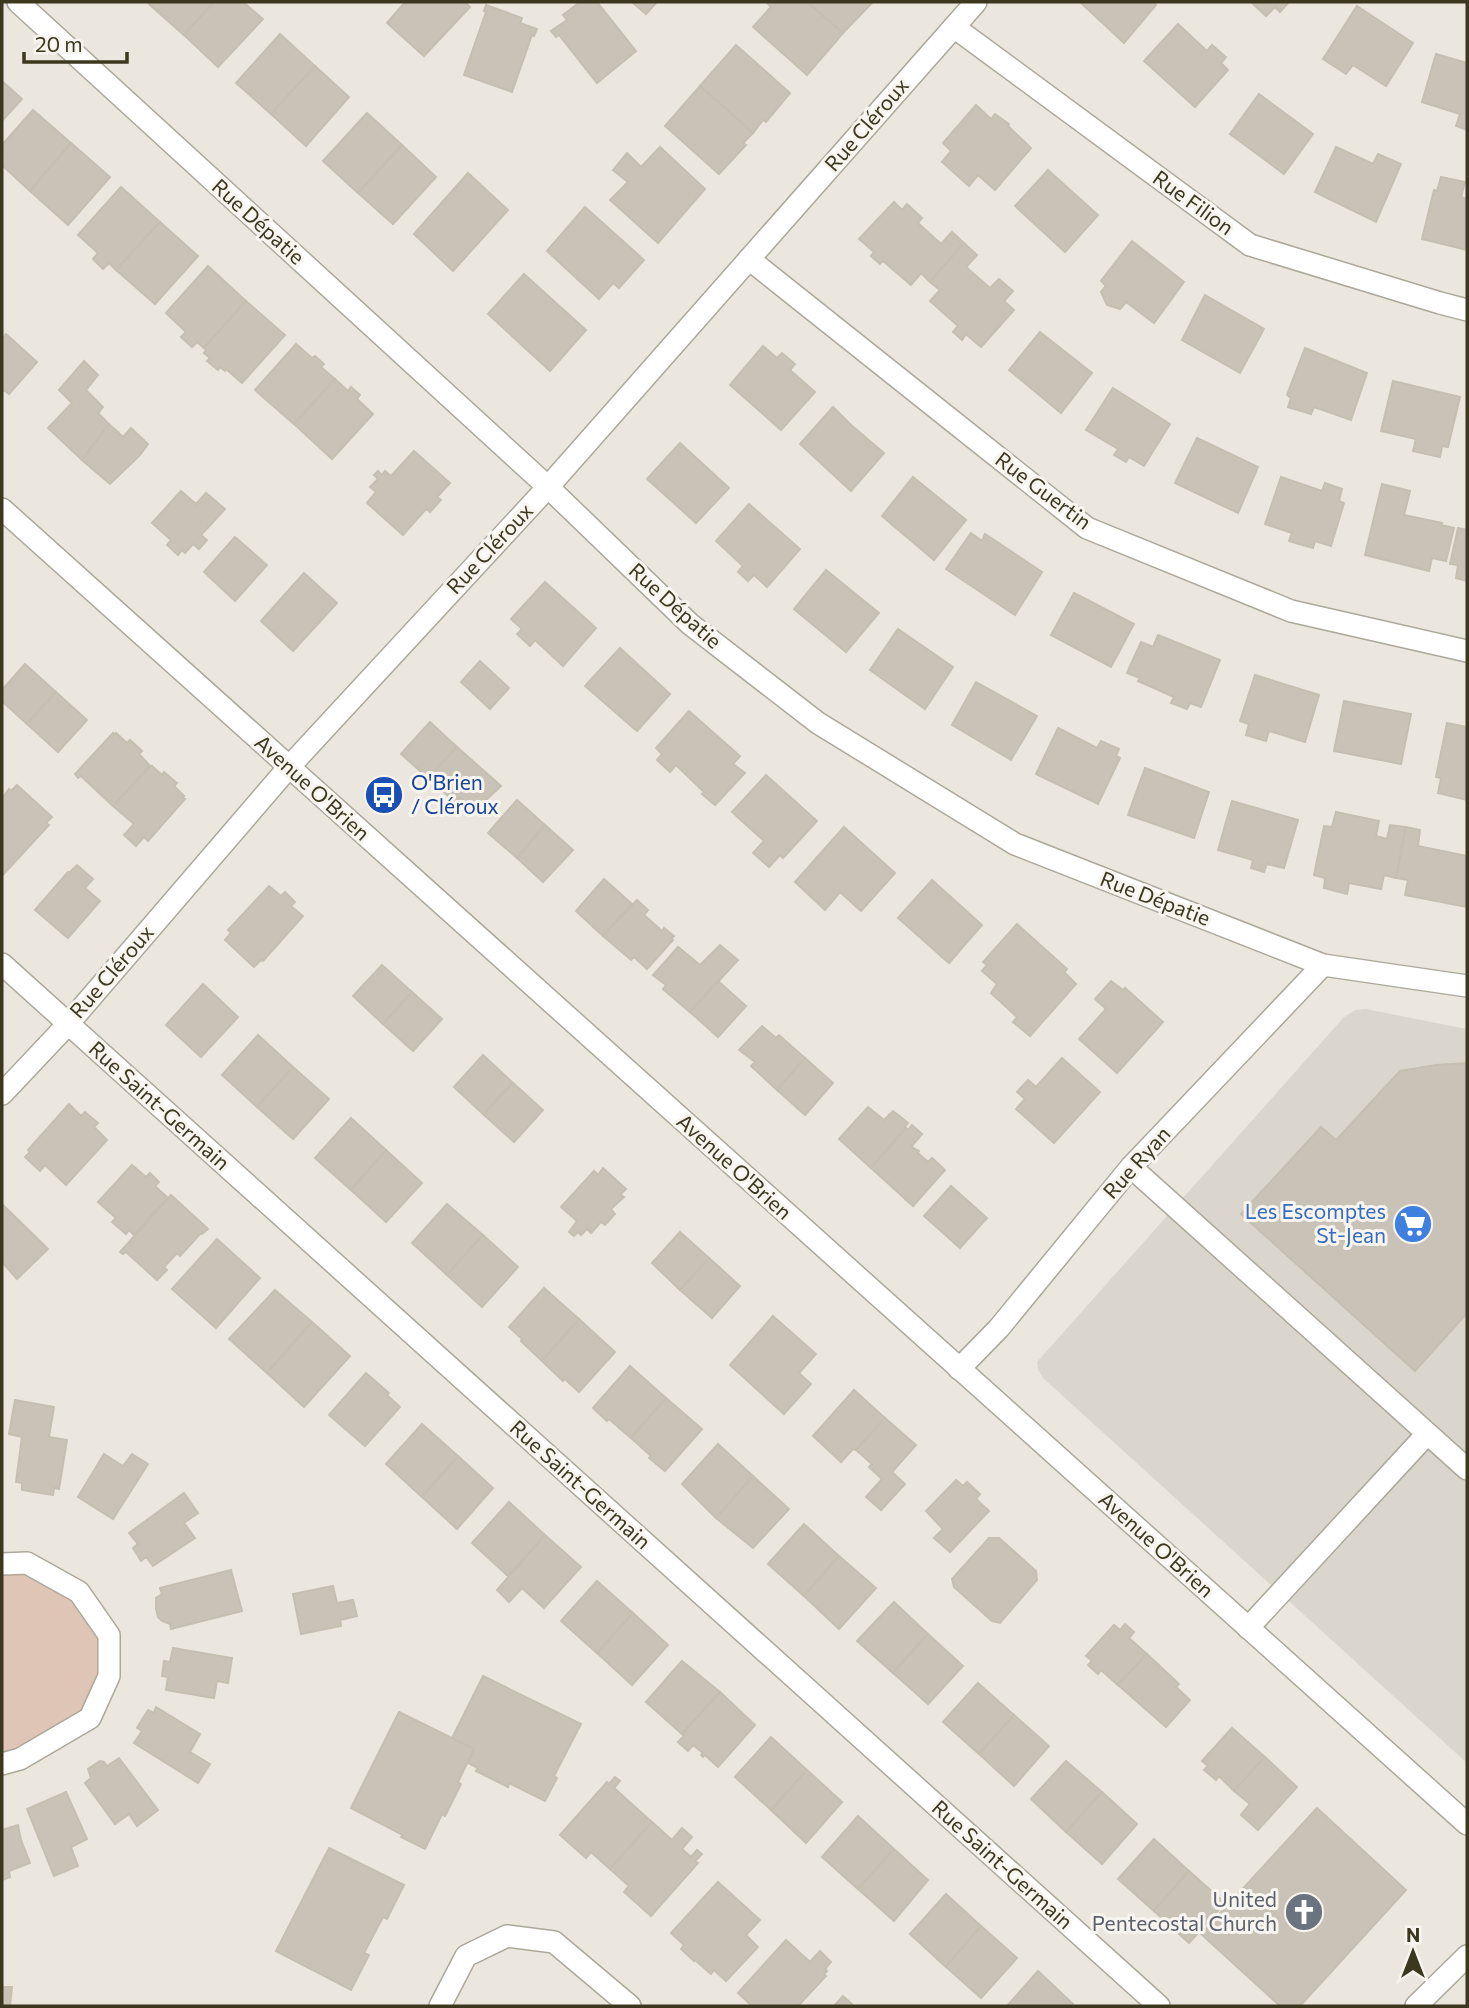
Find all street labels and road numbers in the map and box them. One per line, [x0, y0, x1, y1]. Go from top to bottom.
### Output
street label: Rue Cléroux [819, 72, 913, 176]
street label: Rue Filion [1149, 164, 1239, 239]
street label: Rue Dépatie [208, 173, 310, 269]
street label: Rue Guertin [991, 446, 1097, 534]
street label: Rue Cléroux [441, 497, 537, 599]
street label: Rue Dépatie [625, 557, 727, 653]
street label: Avenue O'Brien [250, 729, 376, 845]
street label: Rue Dépatie [1097, 865, 1214, 930]
street label: Rue Cléroux [64, 919, 158, 1023]
street label: Rue Saint-Germain [85, 1035, 235, 1175]
street label: Avenue O'Brien [672, 1108, 798, 1224]
street label: Rue Ryan [1097, 1121, 1175, 1203]
street label: Rue Saint-Germain [506, 1414, 656, 1554]
street label: Avenue O'Brien [1094, 1486, 1220, 1602]
street label: Rue Saint-Germain [928, 1794, 1078, 1934]

